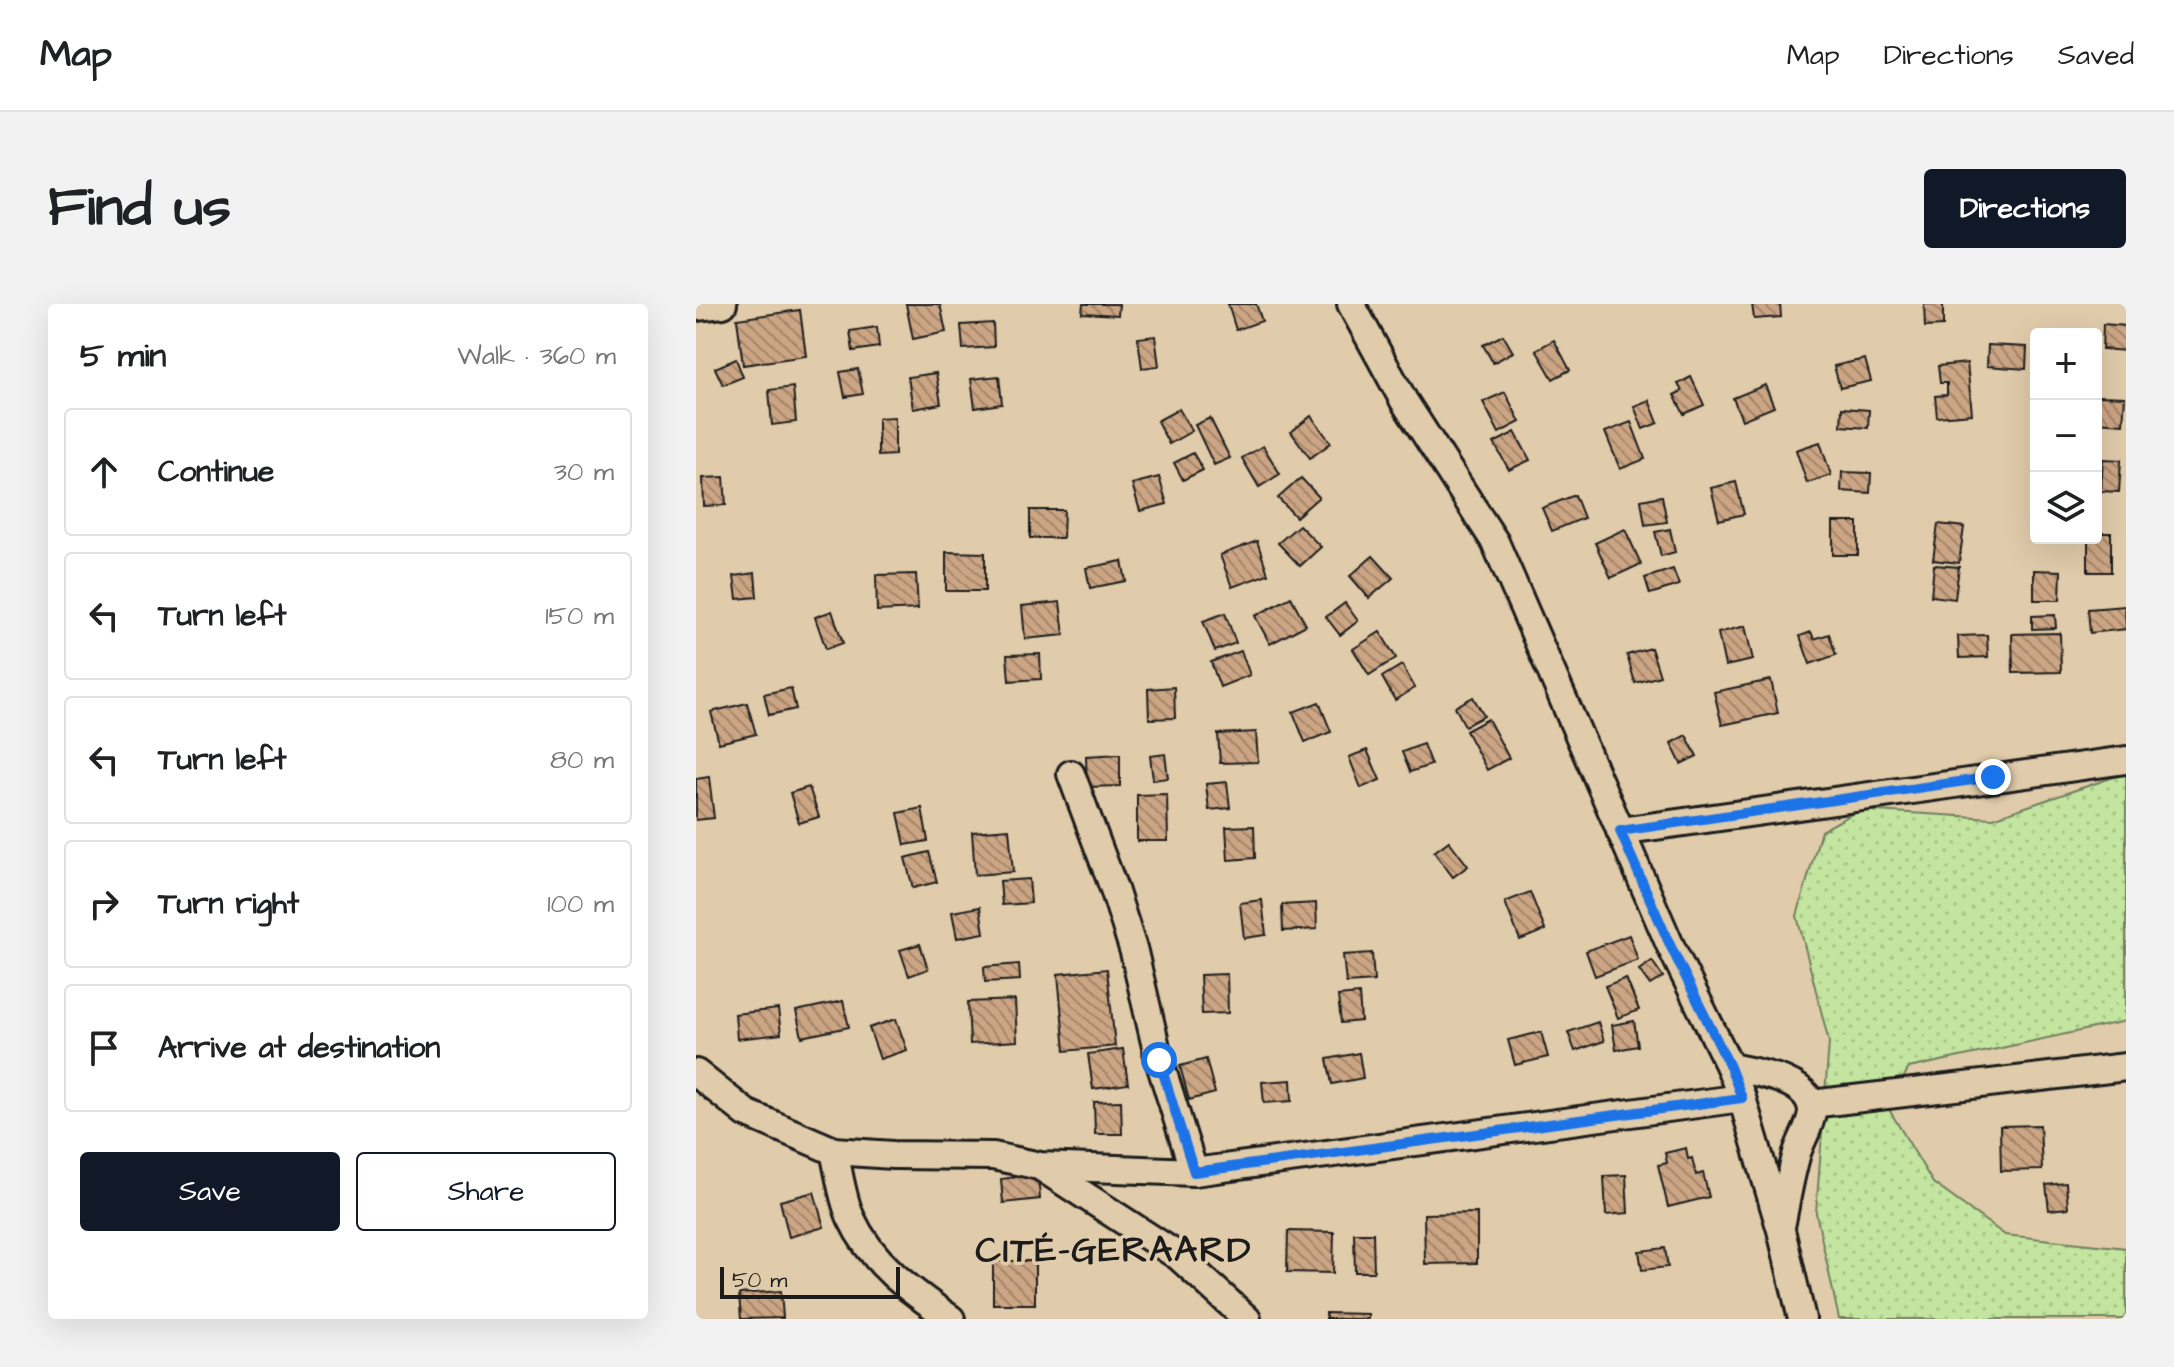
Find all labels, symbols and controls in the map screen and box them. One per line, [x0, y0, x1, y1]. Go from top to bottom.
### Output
text: Map [40, 29, 112, 81]
text: Map [1787, 36, 1840, 75]
text: Directions [1884, 36, 2014, 75]
text: Saved [2058, 36, 2134, 75]
text: Find us [48, 169, 231, 247]
button: Directions [1924, 169, 2126, 248]
map controls [2030, 328, 2102, 544]
button: + [2030, 328, 2102, 400]
text: 5 min [80, 332, 166, 380]
text: Walk · 360 m [457, 338, 616, 374]
button: − [2030, 400, 2102, 472]
icon: ahead [82, 450, 126, 494]
text: Continue [158, 451, 274, 493]
text: 30 m [554, 454, 614, 490]
button: layers [2030, 472, 2102, 544]
icon: left [82, 594, 126, 638]
text: Turn left [158, 595, 286, 637]
text: 150 m [545, 598, 614, 634]
icon: left [82, 738, 126, 782]
text: Turn left [158, 739, 286, 781]
text: 80 m [550, 742, 614, 778]
route end [1975, 759, 2011, 795]
icon: right [82, 882, 126, 926]
text: Turn right [158, 883, 299, 925]
text: 100 m [547, 886, 614, 922]
icon: arrive [82, 1026, 126, 1070]
text: Arrive at destination [158, 1027, 440, 1069]
route start [1141, 1042, 1177, 1078]
button: Save [80, 1152, 340, 1231]
button: Share [356, 1152, 616, 1231]
district label: CITÉ-GERAARD [976, 1225, 1252, 1276]
scale bar [720, 1263, 900, 1299]
text: 50 m [732, 1265, 787, 1296]

